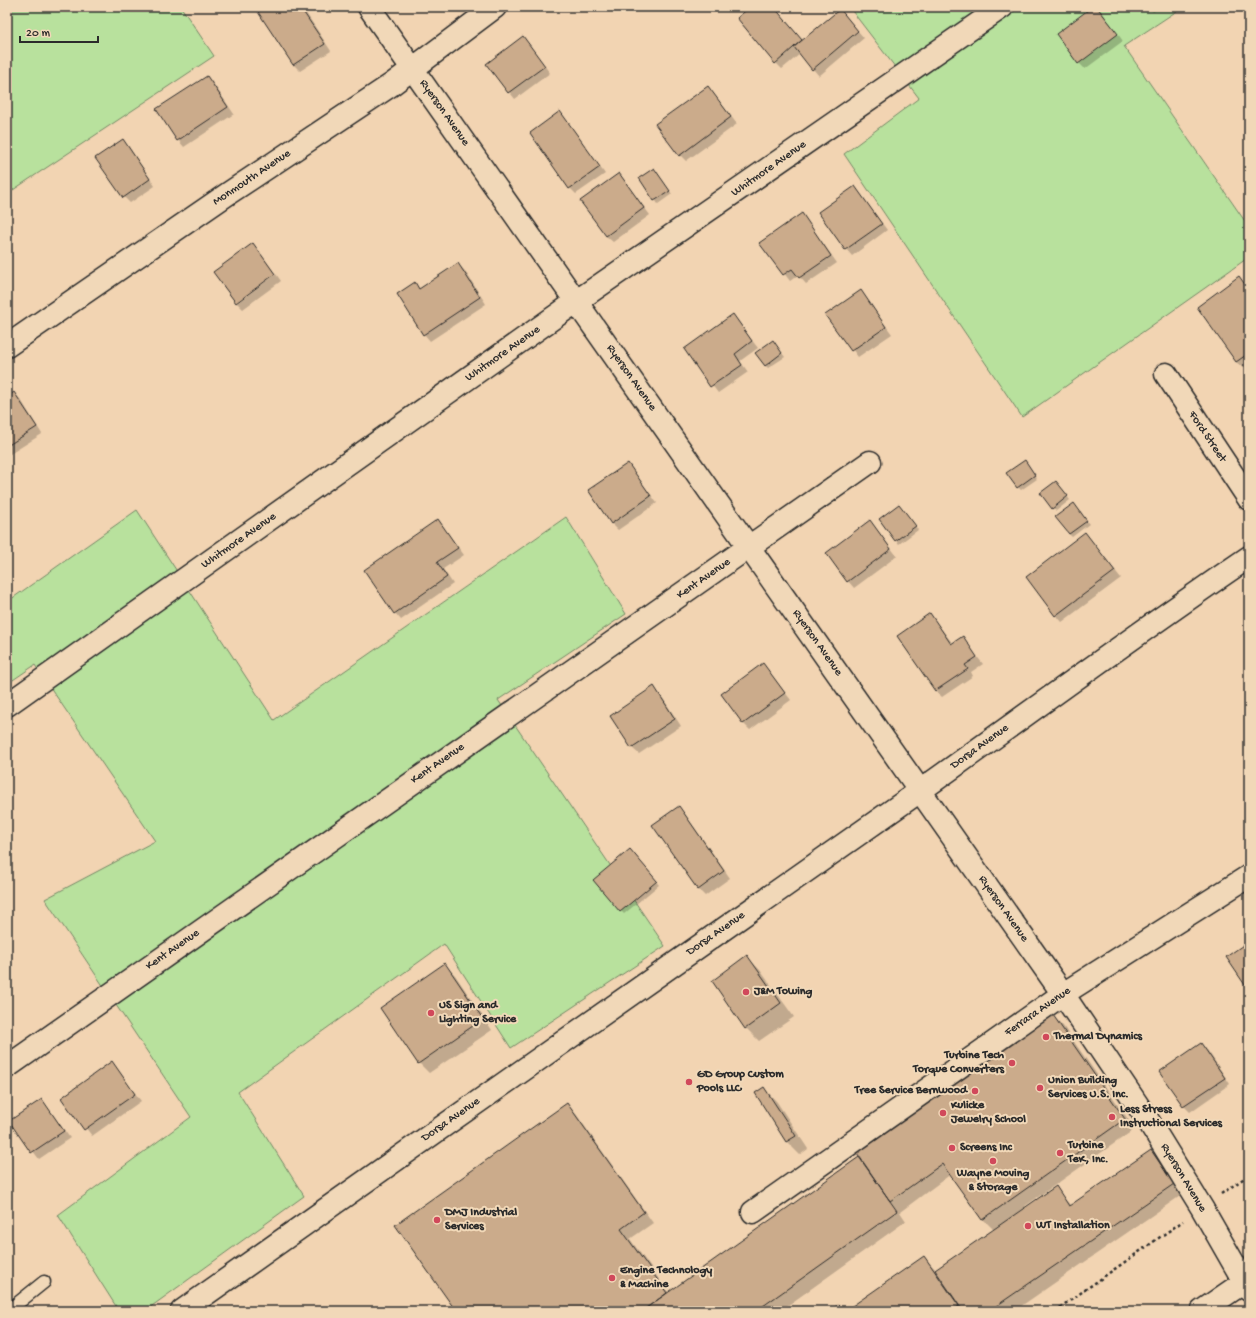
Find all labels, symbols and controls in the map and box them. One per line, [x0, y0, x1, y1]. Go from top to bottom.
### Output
scale bar [20, 18, 98, 44]
text: 20 m [26, 27, 51, 41]
street label: Ryerson Avenue [416, 77, 473, 150]
street label: Whitmore Avenue [729, 137, 810, 200]
street label: Monmouth Avenue [210, 146, 294, 209]
street label: Whitmore Avenue [463, 322, 544, 385]
street label: Ryerson Avenue [603, 342, 660, 415]
street label: Ford Street [1184, 408, 1230, 466]
street label: Whitmore Avenue [199, 509, 280, 572]
street label: Kent Avenue [674, 555, 734, 603]
street label: Ryerson Avenue [789, 607, 846, 680]
street label: Dorsa Avenue [947, 721, 1012, 773]
street label: Kent Avenue [408, 740, 468, 788]
street label: Ryerson Avenue [975, 873, 1032, 946]
street label: Dorsa Avenue [683, 908, 749, 960]
street label: Kent Avenue [143, 926, 203, 974]
street label: Ferrara Avenue [1001, 984, 1074, 1040]
place label: J&M Towing [753, 985, 813, 999]
marker: J&M Towing [741, 987, 751, 997]
place label: US Sign and Lighting Service [439, 999, 517, 1027]
marker: US Sign and Lighting Service [426, 1008, 436, 1018]
place label: Thermal Dynamics [1053, 1030, 1142, 1044]
marker: Thermal Dynamics [1041, 1032, 1051, 1042]
place label: Turbine Tech Torque Converters [912, 1049, 1005, 1077]
marker: Turbine Tech Torque Converters [1007, 1058, 1017, 1068]
place label: GD Group Custom Pools LLC [696, 1068, 784, 1096]
place label: Union Building Services U.S. Inc. [1048, 1074, 1129, 1102]
marker: GD Group Custom Pools LLC [684, 1077, 694, 1087]
marker: Union Building Services U.S. Inc. [1035, 1083, 1045, 1093]
place label: Tree Service Bernwood [854, 1084, 969, 1098]
marker: Tree Service Bernwood [970, 1086, 980, 1096]
street label: Dorsa Avenue [418, 1094, 484, 1146]
place label: Kulicke Jewelry School [950, 1099, 1026, 1127]
place label: Less Stress Instructional Services [1120, 1103, 1223, 1131]
marker: Kulicke Jewelry School [938, 1108, 948, 1118]
marker: Less Stress Instructional Services [1107, 1112, 1117, 1122]
place label: Turbine TeK, Inc. [1067, 1139, 1108, 1167]
place label: Screens Inc [960, 1141, 1013, 1155]
street label: Ryerson Avenue [1157, 1141, 1209, 1216]
marker: Screens Inc [947, 1143, 957, 1153]
marker: Turbine TeK, Inc. [1055, 1148, 1065, 1158]
marker: Wayne Moving & Storage [988, 1156, 998, 1166]
place label: Wayne Moving & Storage [956, 1167, 1029, 1195]
place label: DMJ Industrial Services [444, 1206, 517, 1234]
marker: DMJ Industrial Services [432, 1215, 442, 1225]
place label: WT Installation [1035, 1219, 1110, 1233]
marker: WT Installation [1023, 1221, 1033, 1231]
place label: Engine Technology & Machine [619, 1264, 712, 1292]
marker: Engine Technology & Machine [607, 1273, 617, 1283]

